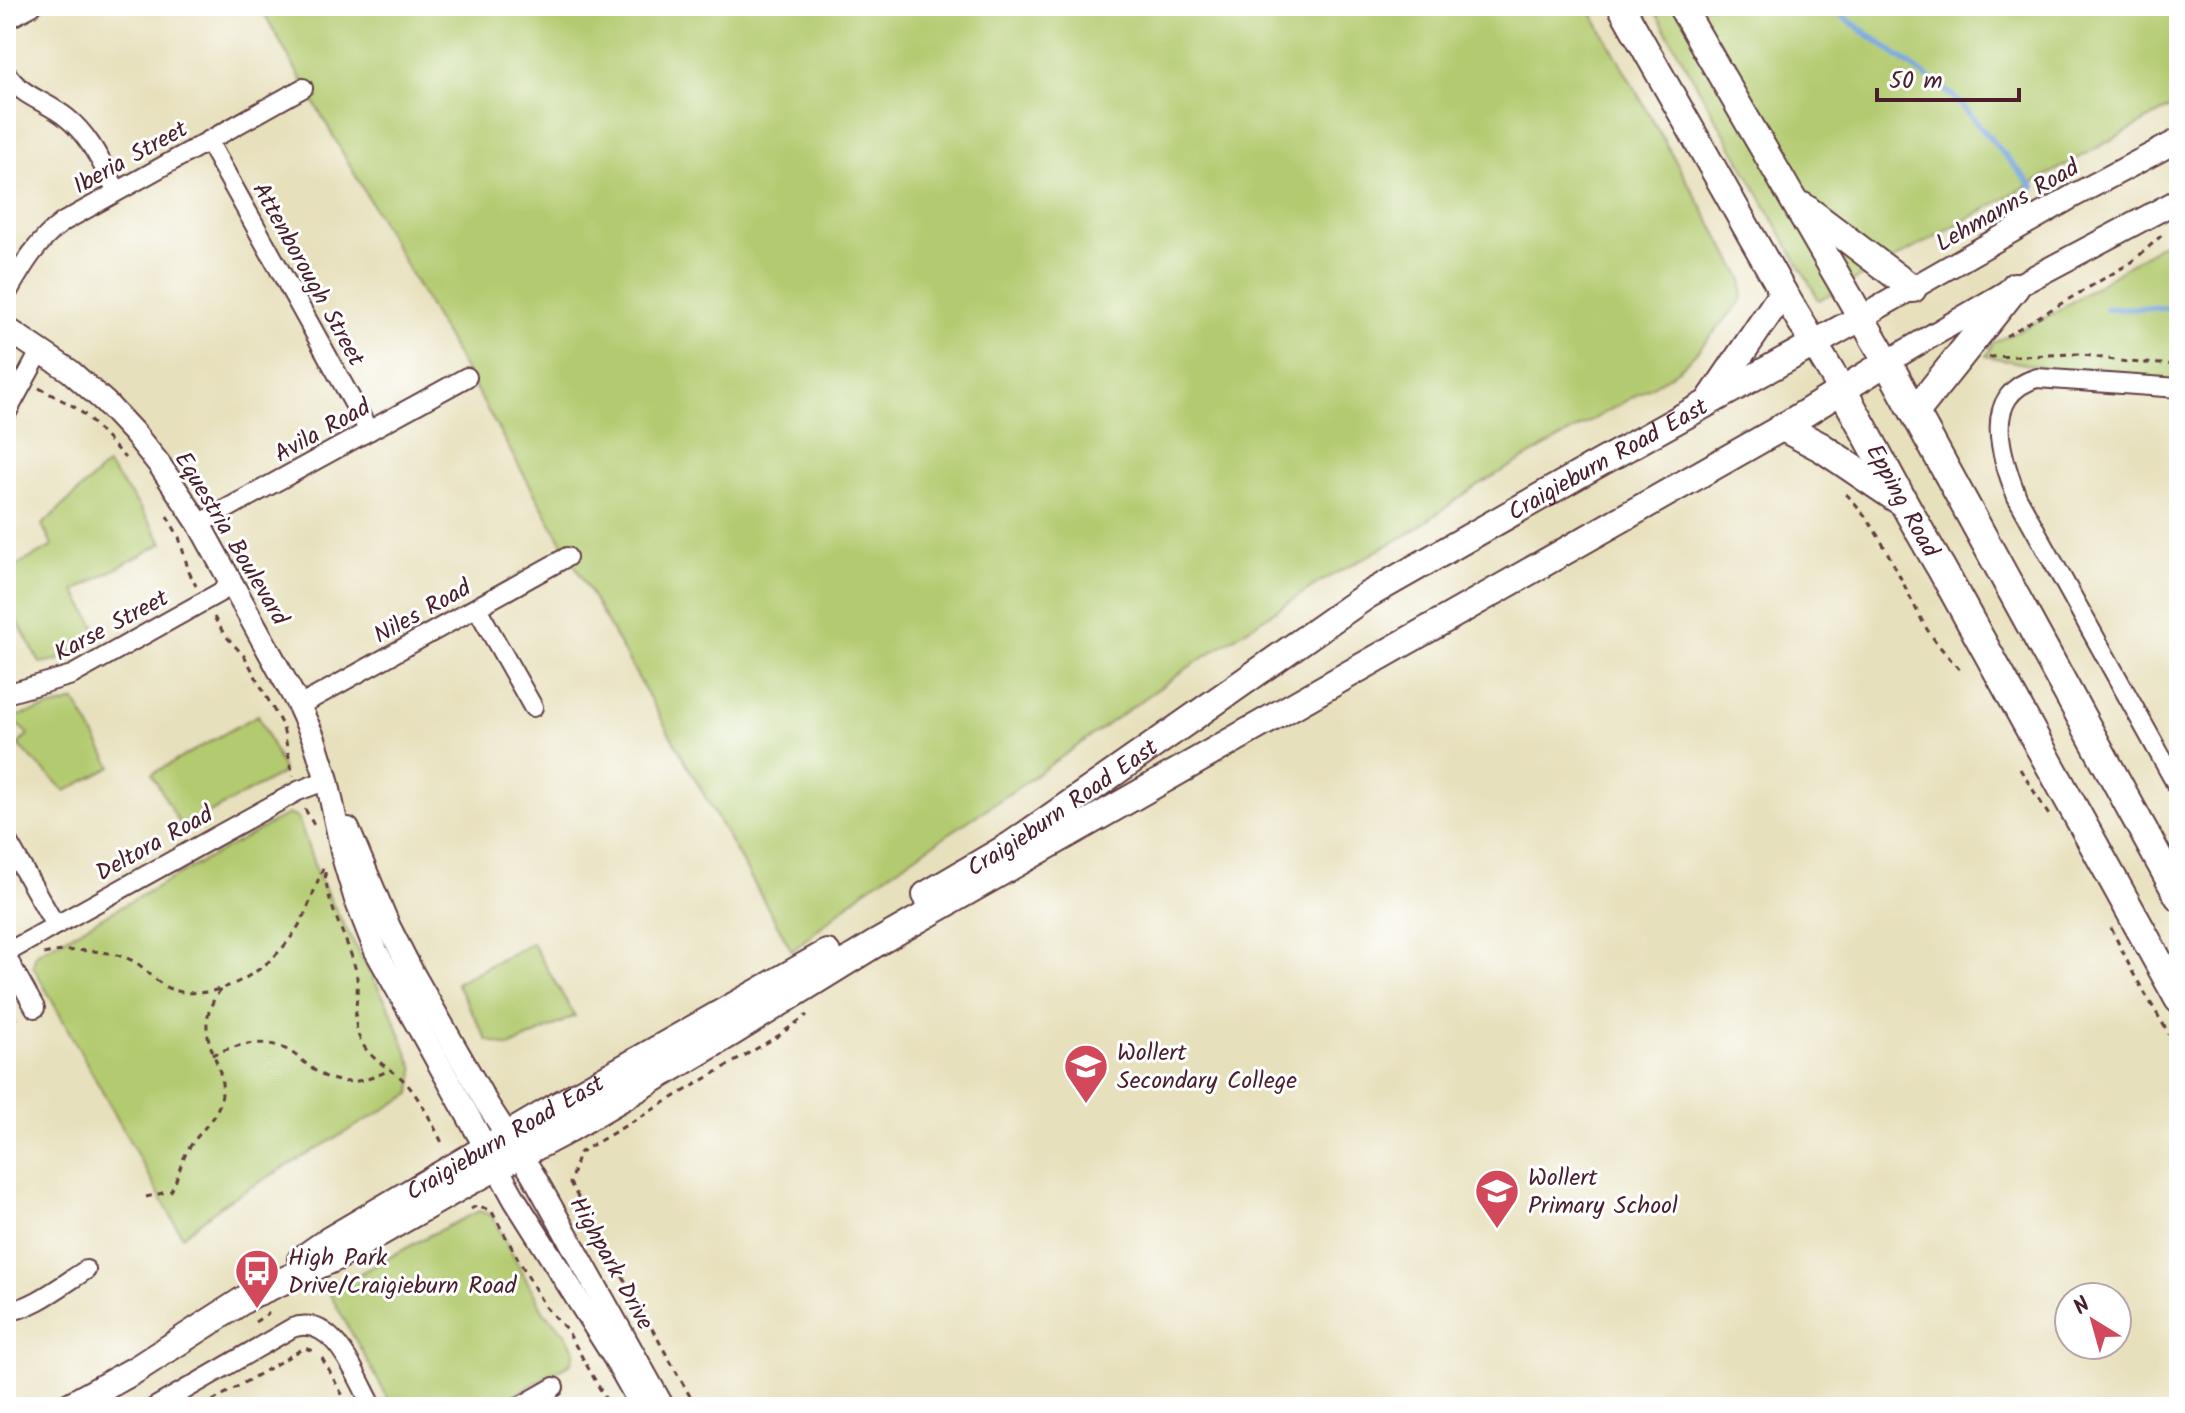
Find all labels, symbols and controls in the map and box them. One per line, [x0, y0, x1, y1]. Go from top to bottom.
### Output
scale bar [1877, 52, 2019, 102]
text: 50 m [1889, 62, 1943, 101]
street label: Iberia Street [66, 110, 196, 206]
street label: Lehmanns Road [1928, 149, 2088, 263]
street label: Attenborough Street [241, 175, 375, 375]
street label: Avila Road [267, 388, 379, 474]
street label: Craigieburn Road East [1501, 388, 1716, 532]
street label: Epping Road [1854, 437, 1949, 566]
street label: Equestria Boulevard [163, 444, 299, 634]
street label: Niles Road [367, 569, 480, 655]
street label: Karse Street [47, 579, 177, 673]
street label: Craigieburn Road East [960, 729, 1167, 888]
street label: Deltora Road [89, 795, 222, 893]
place label: Wollert Secondary College [1117, 1034, 1297, 1101]
school or university icon: Wollert Secondary College [1062, 1042, 1110, 1105]
street label: Craigieburn Road East [399, 1065, 613, 1212]
place label: Wollert Primary School [1528, 1159, 1678, 1226]
school or university icon: Wollert Primary School [1473, 1167, 1521, 1230]
street label: Highpark Drive [558, 1190, 664, 1338]
place label: High Park Drive/Craigieburn Road [288, 1239, 517, 1306]
bus stop icon: High Park Drive/Craigieburn Road [233, 1247, 281, 1310]
north arrow [2053, 1281, 2133, 1361]
text: N [2066, 1289, 2099, 1325]

